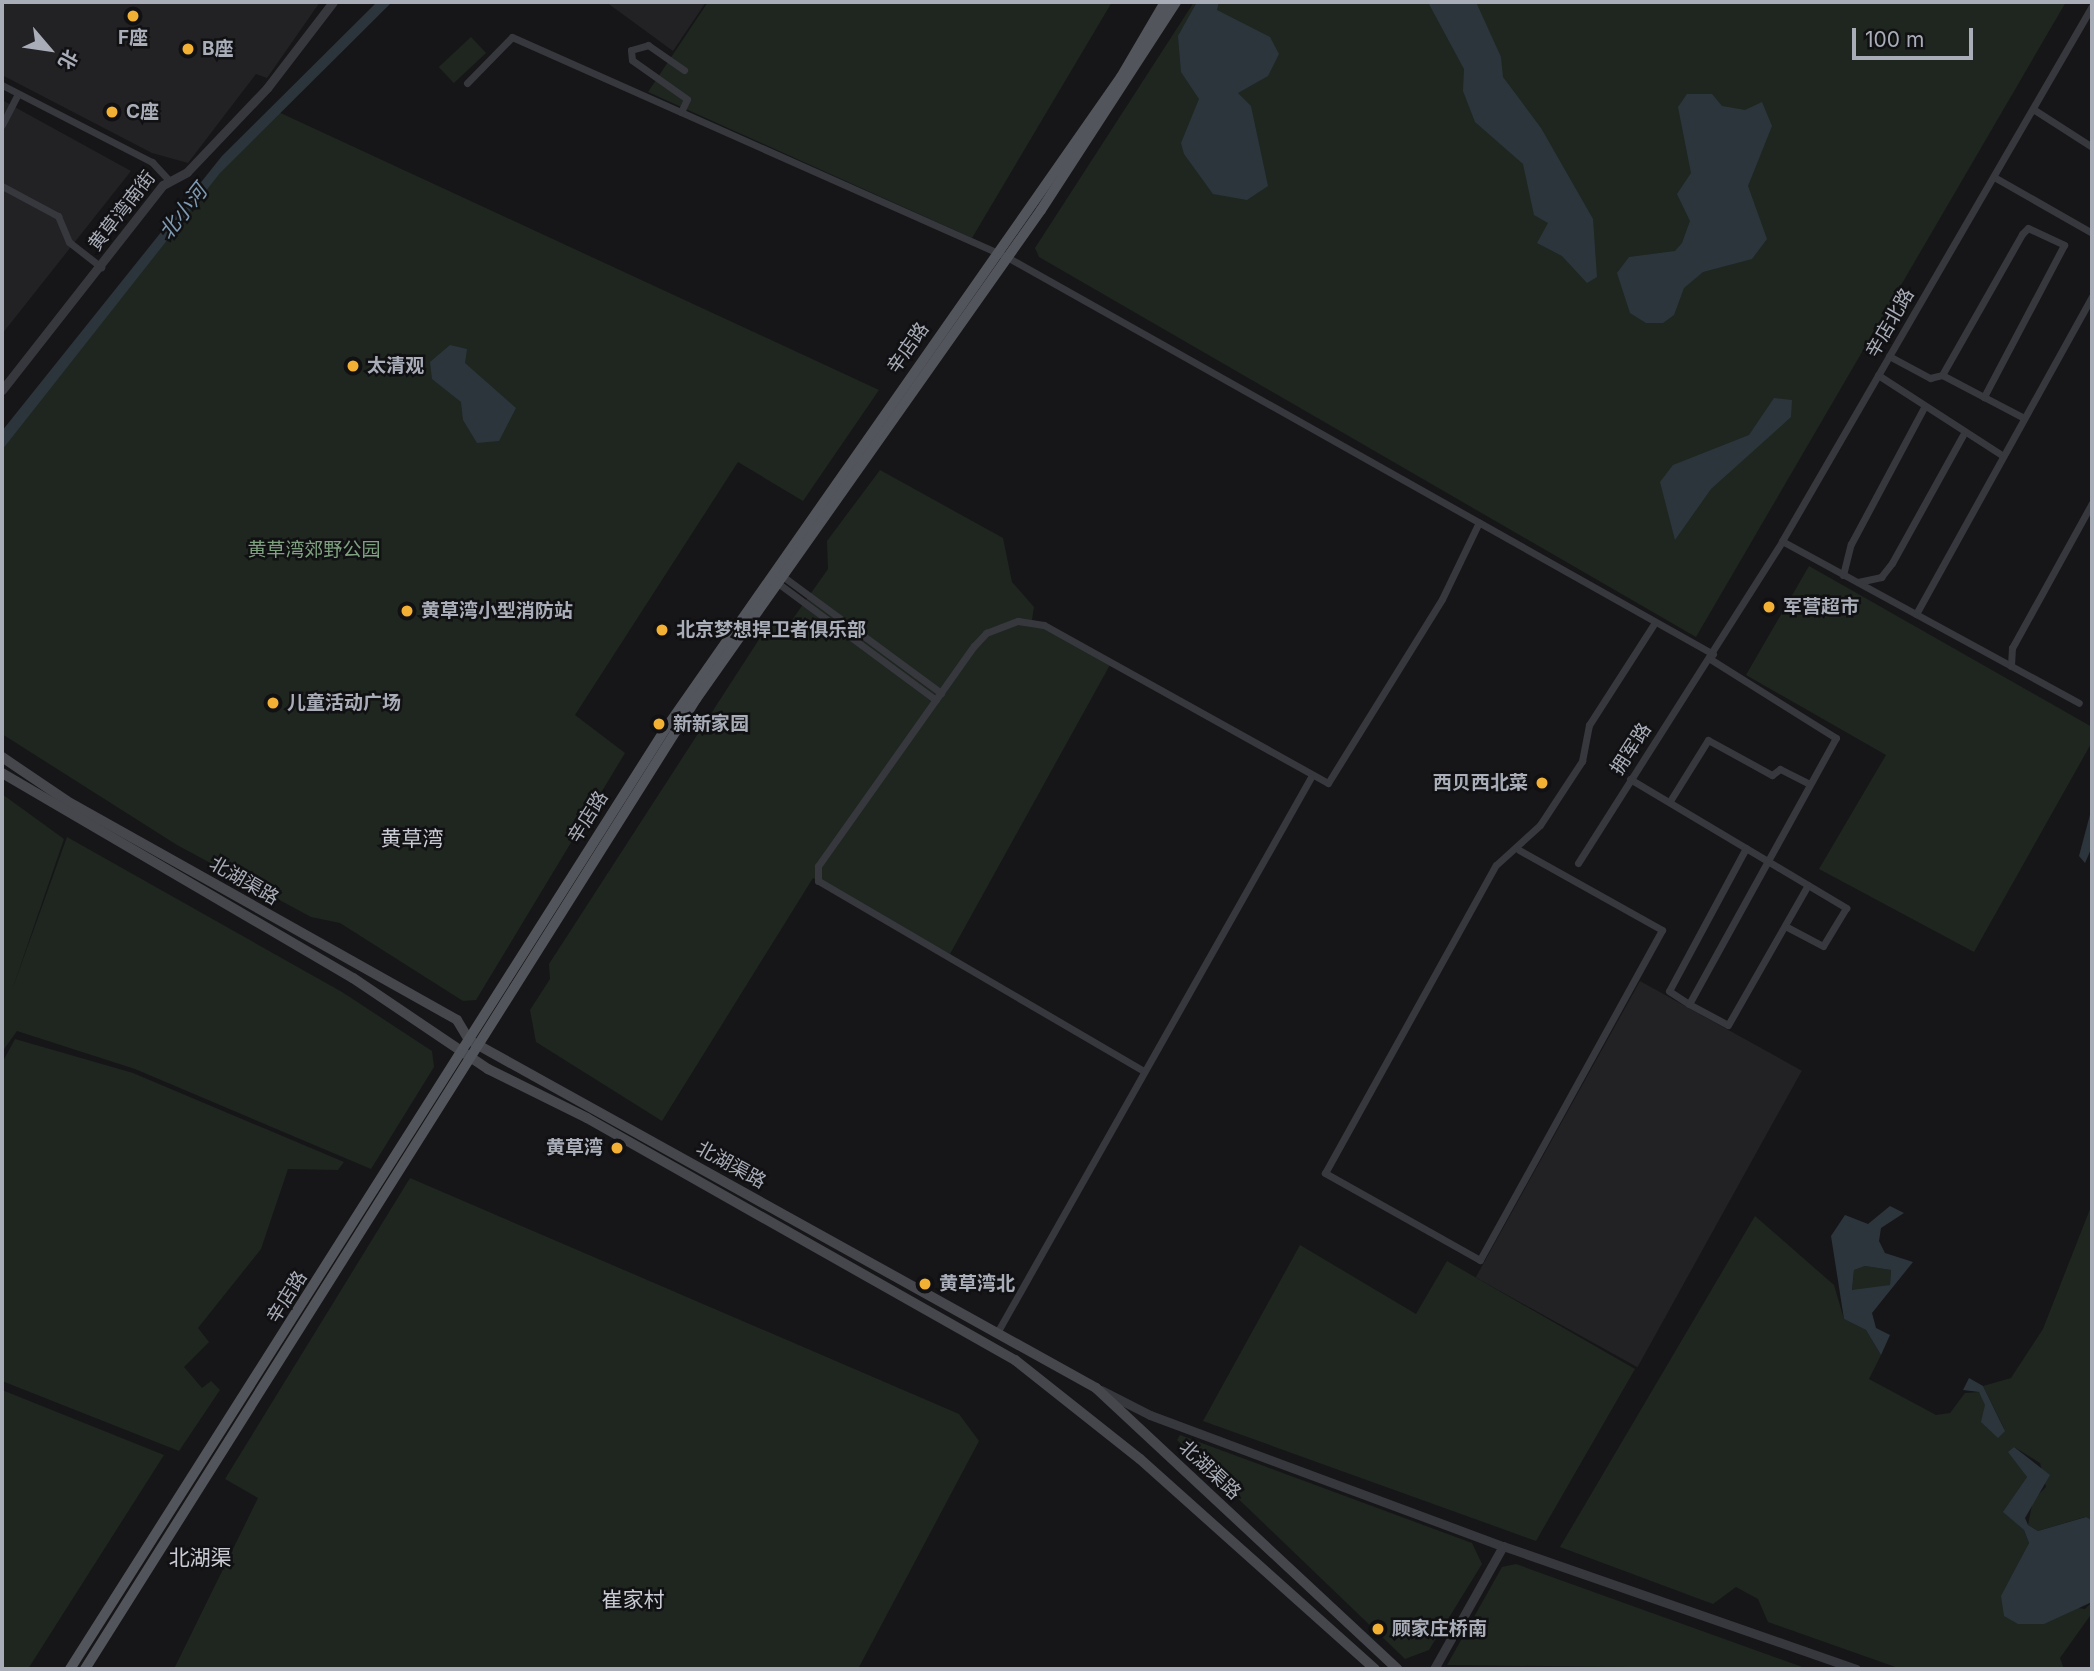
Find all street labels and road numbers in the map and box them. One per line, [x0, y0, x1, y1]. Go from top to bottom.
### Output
street label: 黄草湾南街 [84, 167, 160, 255]
street label: 辛店北路 [1861, 284, 1919, 362]
street label: 辛店路 [882, 318, 934, 378]
street label: 拥军路 [1606, 719, 1656, 779]
street label: 辛店路 [563, 787, 613, 847]
street label: 北湖渠路 [205, 852, 283, 910]
street label: 北湖渠路 [692, 1137, 770, 1193]
street label: 辛店路 [262, 1267, 312, 1327]
street label: 北湖渠路 [1174, 1436, 1246, 1504]

